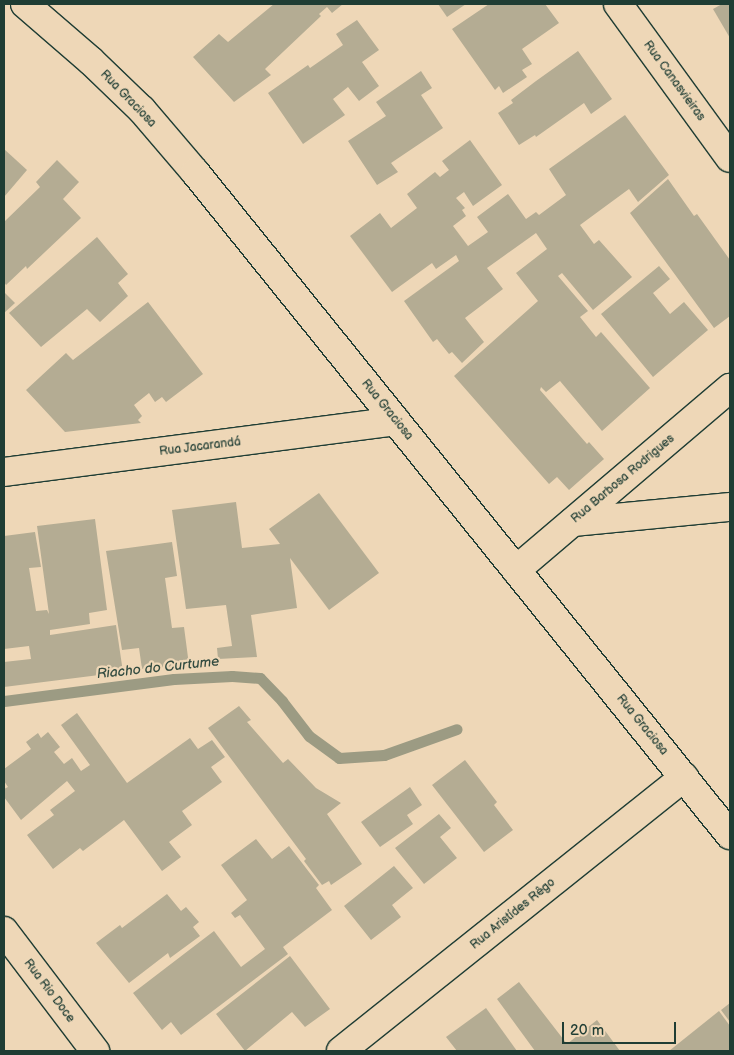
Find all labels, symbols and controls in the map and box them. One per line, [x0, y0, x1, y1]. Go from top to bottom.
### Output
street label: Rua Canasvieiras [640, 38, 708, 124]
street label: Rua Graciosa [97, 67, 159, 131]
street label: Rua Graciosa [358, 377, 416, 443]
street label: Rua Barbosa Rodrigues [569, 432, 677, 526]
street label: Rua Jacarandá [158, 435, 242, 459]
water label: Riacho do Curtume [96, 653, 220, 683]
street label: Rua Graciosa [613, 692, 671, 758]
street label: Rua Aristídes Rêgo [468, 875, 558, 953]
street label: Rua Rio Doce [21, 957, 77, 1025]
scale bar [564, 1012, 678, 1044]
text: 20 m [570, 1021, 604, 1040]

